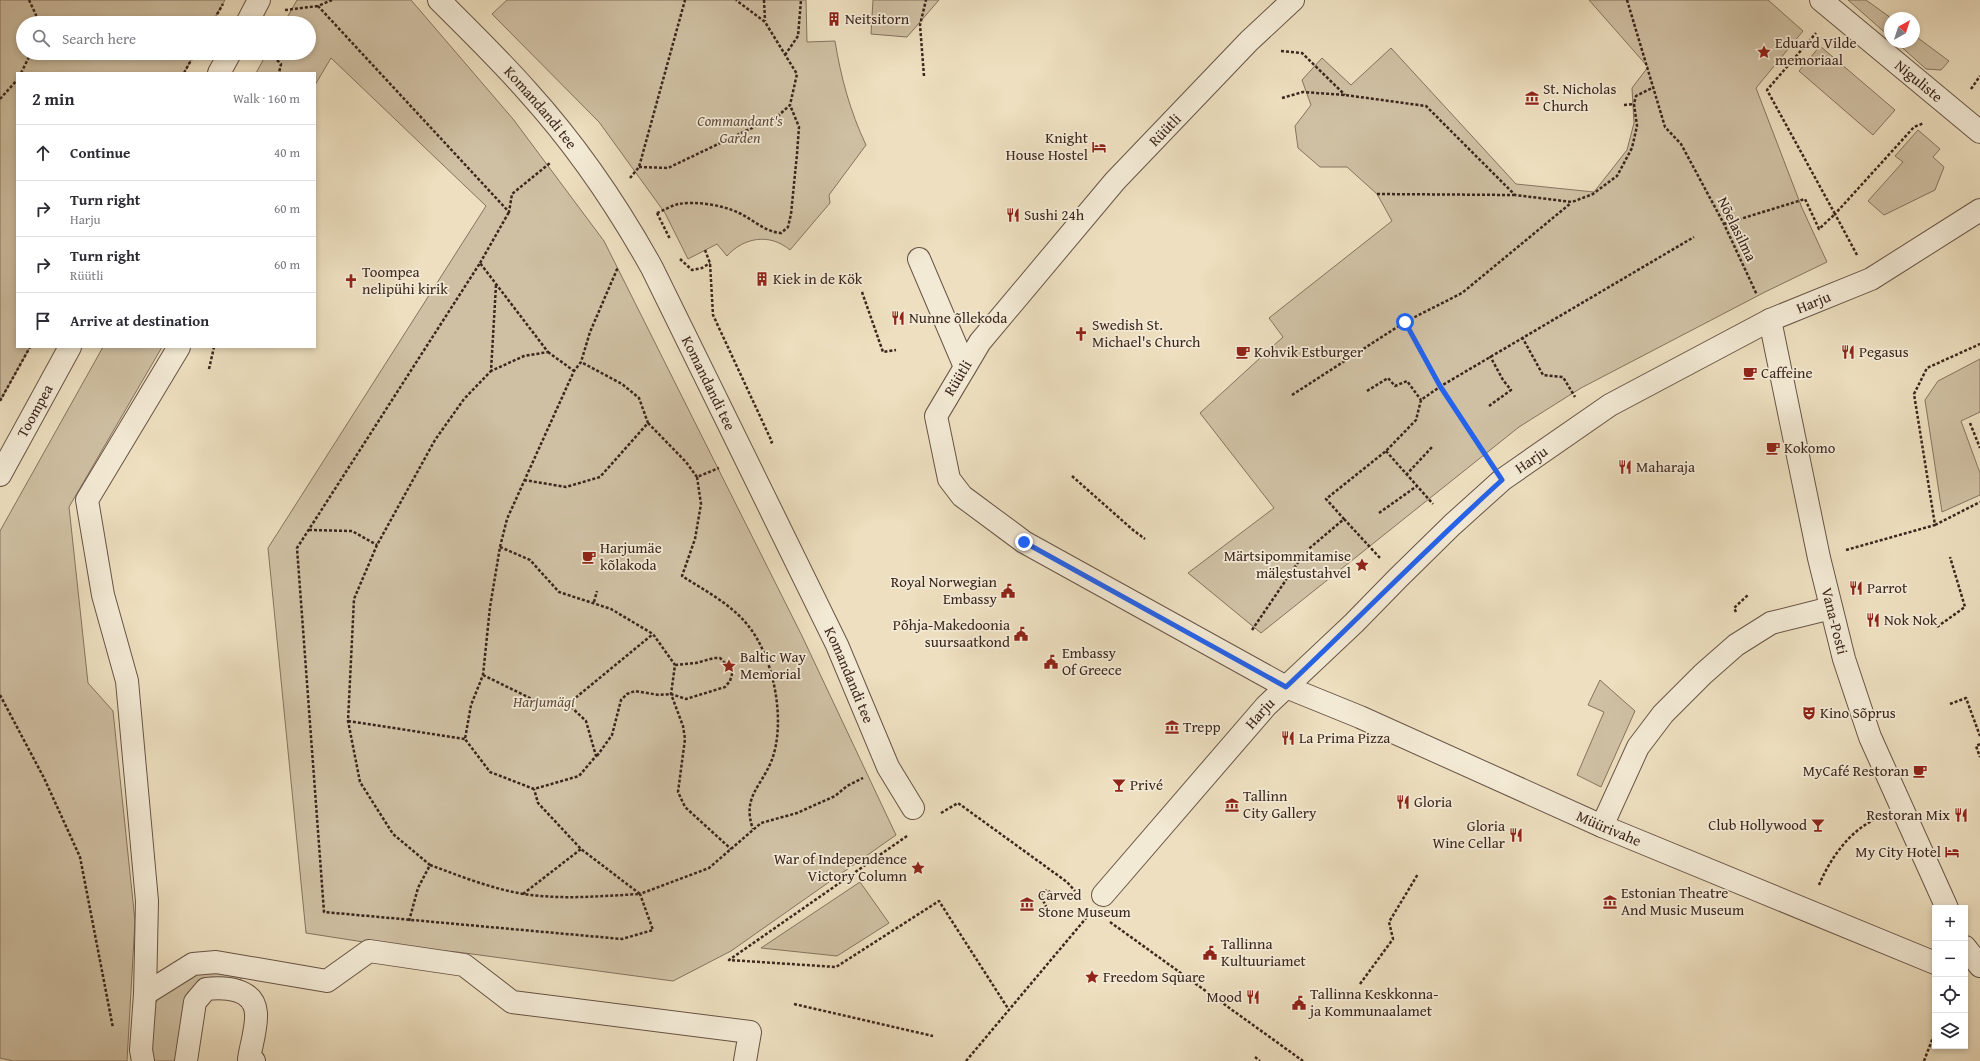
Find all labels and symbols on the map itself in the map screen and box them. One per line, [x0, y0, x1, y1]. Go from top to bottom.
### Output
place label: Neitsitorn [845, 8, 910, 29]
building icon: Neitsitorn [826, 11, 842, 27]
north arrow [1884, 12, 1920, 48]
place label: Eduard Vilde memoriaal [1775, 32, 1856, 70]
place icon: Eduard Vilde memoriaal [1756, 44, 1772, 60]
street label: Niguliste [1891, 55, 1947, 107]
street label: Komandandi tee [500, 61, 582, 153]
place label: St. Nicholas Church [1543, 78, 1616, 116]
museum icon: St. Nicholas Church [1524, 90, 1540, 106]
street label: Rüütli [1144, 108, 1186, 151]
park label: Commandant's Garden [697, 110, 783, 148]
place label: Knight House Hostel [1006, 127, 1089, 165]
hotel icon: Knight House Hostel [1091, 139, 1107, 155]
street label: Nõelasilma [1713, 193, 1762, 265]
place label: Sushi 24h [1024, 204, 1085, 225]
restaurant icon: Sushi 24h [1005, 207, 1021, 223]
place label: Toompea nelipühi kirik [362, 261, 448, 299]
place label: Kiek in de Kök [773, 268, 863, 289]
building icon: Kiek in de Kök [754, 271, 770, 287]
church icon: Toompea nelipühi kirik [343, 273, 359, 289]
street label: Harju [1793, 285, 1834, 318]
place label: Nunne õllekoda [909, 307, 1007, 328]
restaurant icon: Nunne õllekoda [890, 310, 906, 326]
route start [1396, 313, 1414, 331]
place label: Swedish St. Michael's Church [1092, 314, 1201, 352]
church icon: Swedish St. Michael's Church [1073, 326, 1089, 342]
street label: Komandandi tee [677, 332, 741, 434]
place label: Kohvik Estburger [1254, 341, 1363, 362]
place label: Pegasus [1859, 341, 1909, 362]
cafe icon: Kohvik Estburger [1235, 344, 1251, 360]
restaurant icon: Pegasus [1840, 344, 1856, 360]
street label: Rüütli [939, 356, 977, 400]
place label: Caffeine [1761, 362, 1813, 383]
cafe icon: Caffeine [1742, 365, 1758, 381]
street label: Toompea [12, 380, 58, 441]
place label: Kokomo [1784, 437, 1836, 458]
street label: Harju [1510, 440, 1552, 478]
cafe icon: Kokomo [1765, 440, 1781, 456]
place label: Maharaja [1636, 456, 1695, 477]
restaurant icon: Maharaja [1617, 459, 1633, 475]
route end [1015, 533, 1033, 551]
place label: Harjumäe kõlakoda [600, 537, 662, 575]
place label: Märtsipommitamise mälestustahvel [1224, 545, 1351, 583]
cafe icon: Harjumäe kõlakoda [581, 549, 597, 565]
place icon: Märtsipommitamise mälestustahvel [1354, 557, 1370, 573]
place label: Royal Norwegian Embassy [891, 571, 998, 609]
place label: Parrot [1867, 577, 1908, 598]
restaurant icon: Parrot [1848, 580, 1864, 596]
public building icon: Royal Norwegian Embassy [1000, 583, 1016, 599]
street label: Vana-Posti [1817, 585, 1853, 656]
place label: Nok Nok [1884, 609, 1938, 630]
restaurant icon: Nok Nok [1865, 612, 1881, 628]
place label: Põhja-Makedoonia suursaatkond [893, 614, 1010, 652]
street label: Komandandi tee [820, 623, 879, 726]
public building icon: Põhja-Makedoonia suursaatkond [1013, 626, 1029, 642]
place label: Embassy Of Greece [1062, 642, 1122, 680]
place label: Baltic Way Memorial [740, 646, 807, 684]
public building icon: Embassy Of Greece [1043, 654, 1059, 670]
place icon: Baltic Way Memorial [721, 658, 737, 674]
park label: Harjumägi [512, 691, 575, 712]
street label: Harju [1240, 692, 1279, 733]
place label: Kino Sõprus [1820, 702, 1896, 723]
theatre icon: Kino Sõprus [1801, 705, 1817, 721]
place label: Trepp [1183, 716, 1221, 737]
museum icon: Trepp [1164, 719, 1180, 735]
place label: La Prima Pizza [1299, 727, 1390, 748]
restaurant icon: La Prima Pizza [1280, 730, 1296, 746]
place label: MyCafé Restoran [1803, 760, 1910, 781]
cafe icon: MyCafé Restoran [1912, 763, 1928, 779]
place label: Privé [1130, 774, 1163, 795]
bar icon: Privé [1111, 777, 1127, 793]
place label: Tallinn City Gallery [1243, 785, 1317, 823]
place label: Gloria [1414, 791, 1452, 812]
restaurant icon: Gloria [1395, 794, 1411, 810]
museum icon: Tallinn City Gallery [1224, 797, 1240, 813]
place label: Restoran Mix [1866, 804, 1950, 825]
street label: Müürivahe [1573, 805, 1645, 851]
restaurant icon: Restoran Mix [1953, 807, 1969, 823]
place label: Club Hollywood [1708, 814, 1807, 835]
place label: Gloria Wine Cellar [1432, 815, 1505, 853]
bar icon: Club Hollywood [1810, 817, 1826, 833]
restaurant icon: Gloria Wine Cellar [1508, 827, 1524, 843]
place label: My City Hotel [1855, 841, 1941, 862]
hotel icon: My City Hotel [1944, 844, 1960, 860]
place label: War of Independence Victory Column [774, 848, 908, 886]
place icon: War of Independence Victory Column [910, 860, 926, 876]
place label: Estonian Theatre And Music Museum [1621, 882, 1745, 920]
place label: Carved Stone Museum [1038, 884, 1132, 922]
museum icon: Estonian Theatre And Music Museum [1602, 894, 1618, 910]
museum icon: Carved Stone Museum [1019, 896, 1035, 912]
place label: Tallinna Kultuuriamet [1221, 933, 1307, 971]
public building icon: Tallinna Kultuuriamet [1202, 945, 1218, 961]
place label: Freedom Square [1103, 966, 1205, 987]
place icon: Freedom Square [1084, 969, 1100, 985]
place label: Tallinna Keskkonna- ja Kommunaalamet [1308, 983, 1438, 1021]
place label: Mood [1206, 986, 1242, 1007]
restaurant icon: Mood [1245, 989, 1261, 1005]
public building icon: Tallinna Keskkonna- ja Kommunaalamet [1291, 995, 1307, 1011]

